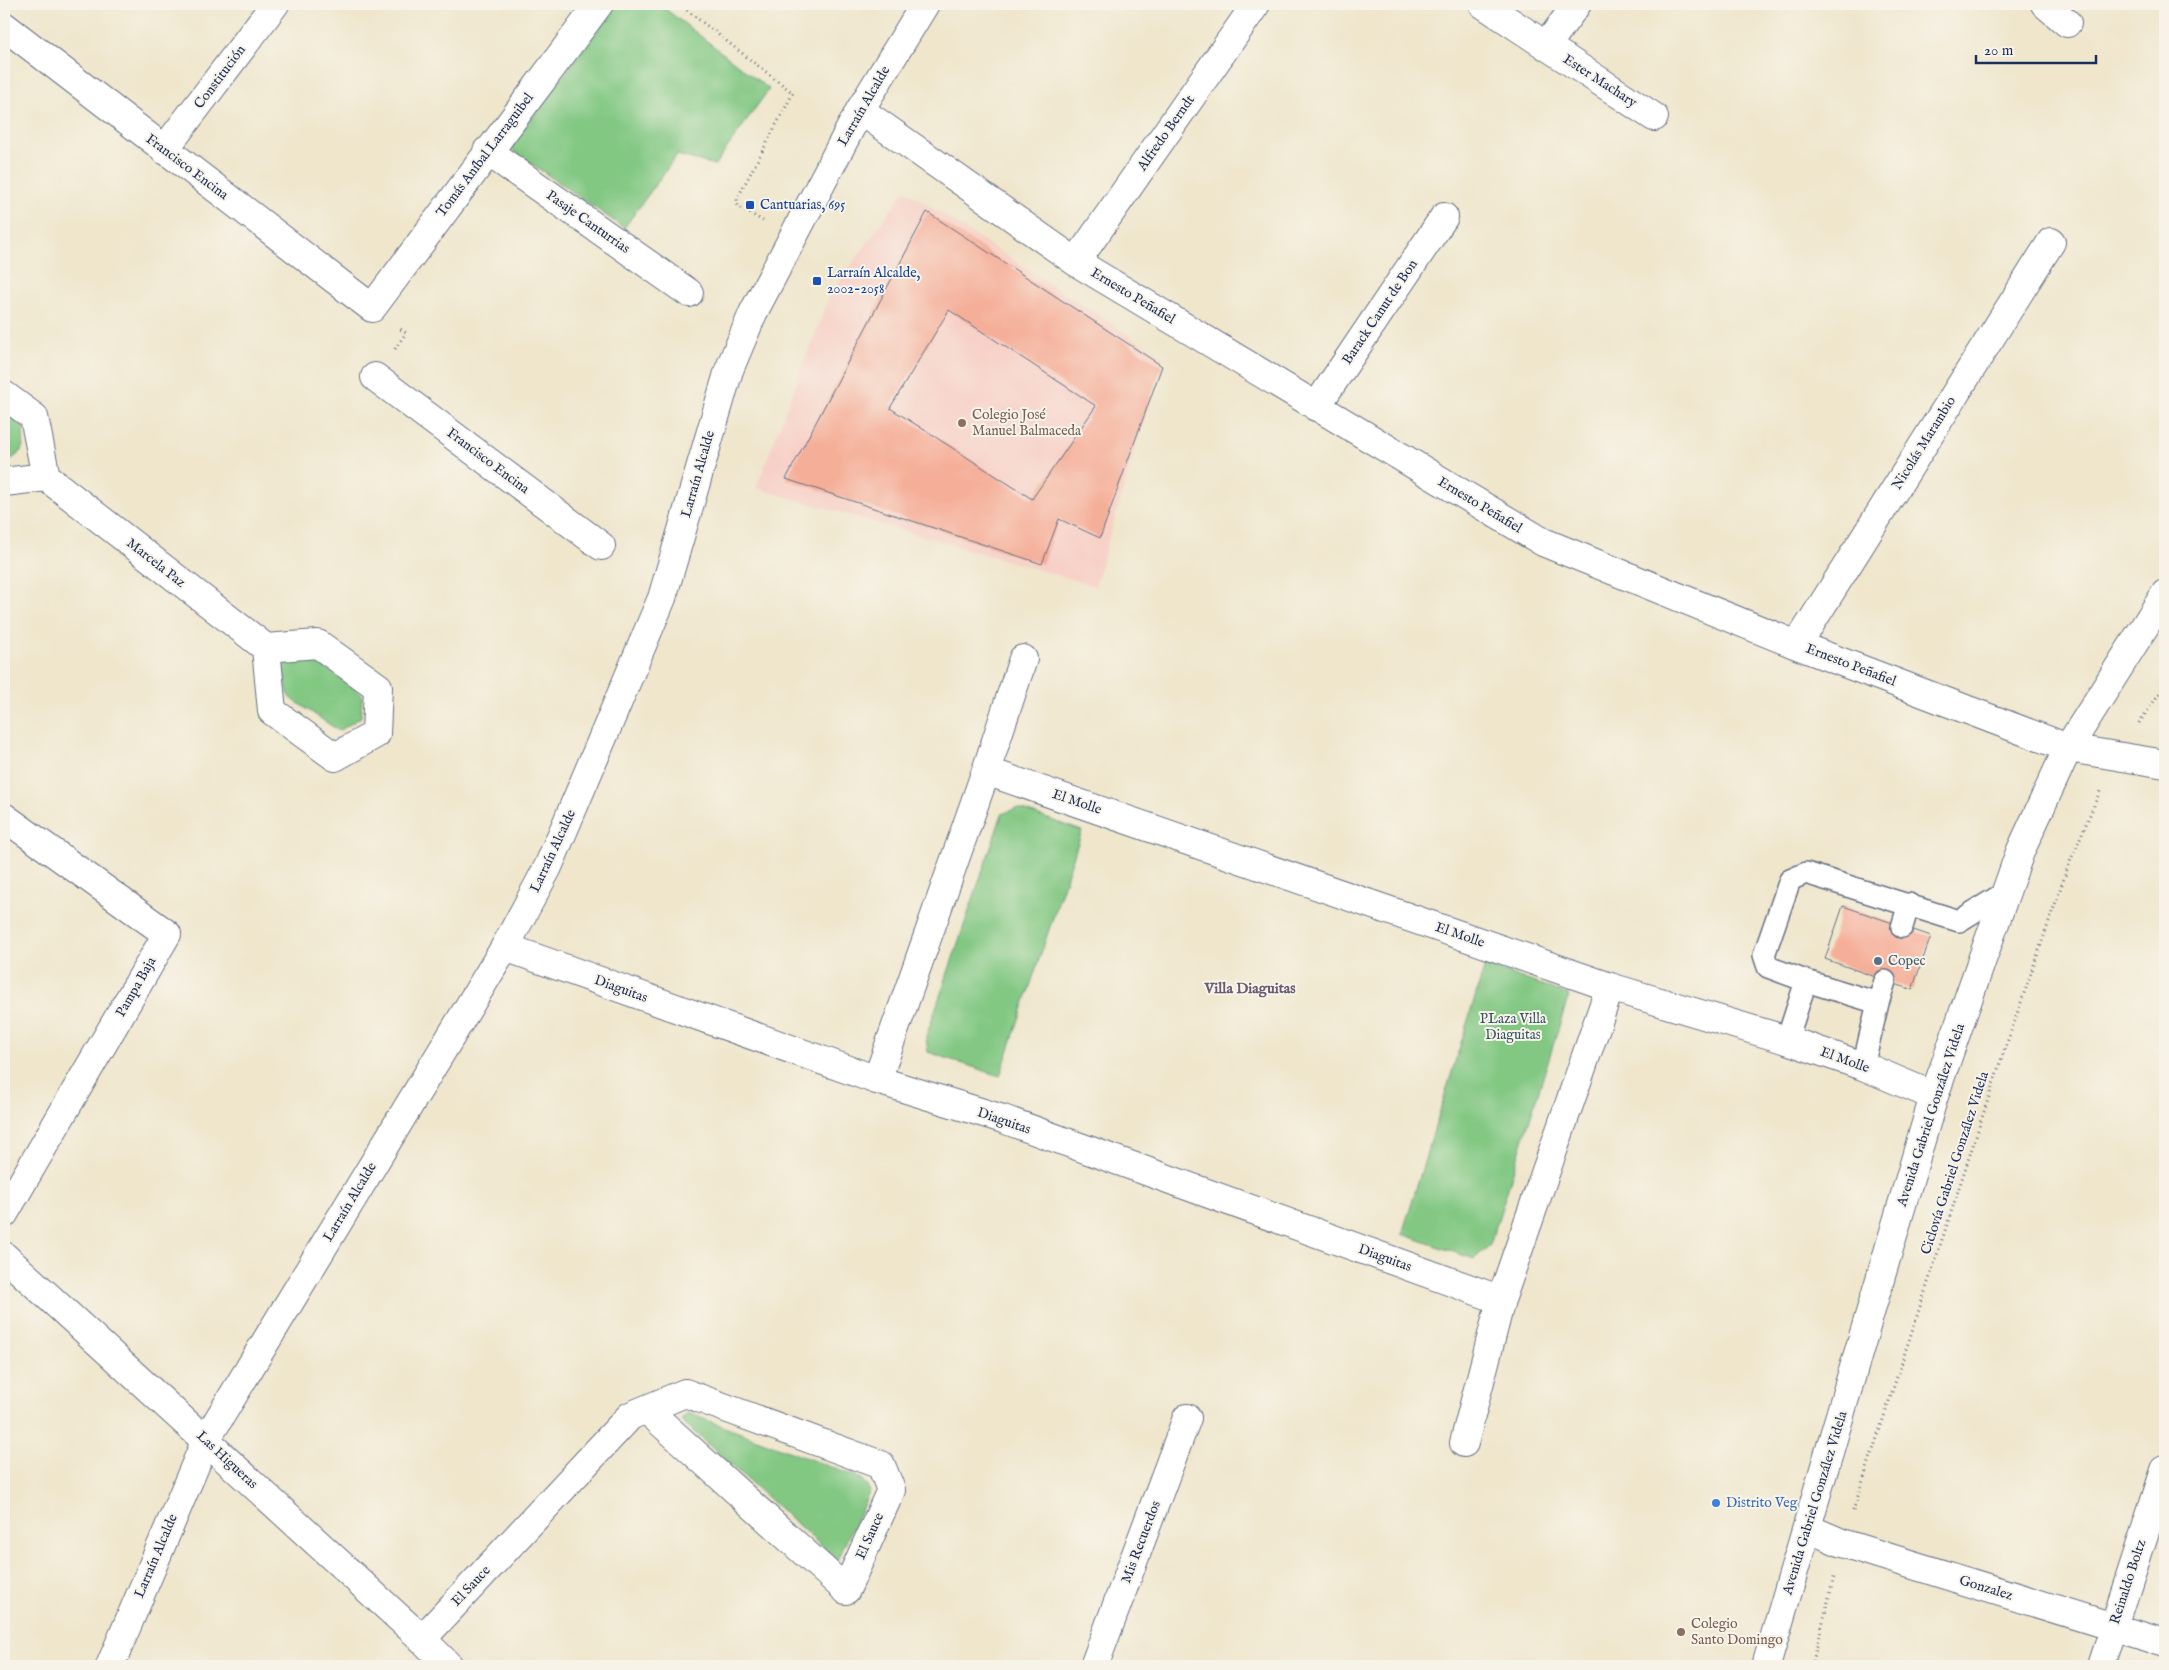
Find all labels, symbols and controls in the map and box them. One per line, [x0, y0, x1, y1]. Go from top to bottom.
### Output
scale bar [1976, 32, 2096, 64]
street label: Constitución [190, 41, 250, 112]
text: 20 m [1984, 41, 2014, 60]
street label: Ester Machary [1560, 50, 1641, 112]
street label: Larraín Alcalde [834, 62, 894, 149]
street label: Tomás Aníbal Larraguibel [432, 89, 538, 221]
street label: Alfredo Berndt [1133, 91, 1199, 175]
street label: Francisco Encina [142, 130, 233, 205]
street label: Pasaje Canturrias [543, 186, 634, 258]
place label: Cantuarias, 695 [760, 196, 845, 214]
marker: Cantuarias, 695 [744, 199, 756, 211]
street label: Barack Canut de Bon [1338, 256, 1422, 368]
place label: Larraín Alcalde, 2002-2058 [827, 264, 921, 298]
street label: Ernesto Peñafiel [1088, 264, 1179, 328]
marker: Larraín Alcalde, 2002-2058 [811, 275, 823, 287]
street label: Nicolás Marambio [1888, 393, 1960, 493]
place label: Colegio José Manuel Balmaceda [972, 406, 1082, 440]
marker: Colegio José Manuel Balmaceda [956, 417, 968, 429]
street label: Francisco Encina [443, 424, 534, 499]
street label: Larraín Alcalde [677, 428, 719, 520]
street label: Ernesto Peñafiel [1435, 473, 1526, 537]
street label: Marcela Paz [123, 534, 190, 592]
street label: Ernesto Peñafiel [1803, 640, 1899, 691]
street label: El Molle [1050, 785, 1105, 819]
street label: Larraín Alcalde [526, 806, 580, 895]
street label: El Molle [1433, 918, 1488, 952]
place label: Copec [1888, 952, 1926, 970]
street label: Pampa Baja [112, 953, 161, 1020]
marker: Copec [1872, 955, 1884, 967]
street label: Diaguitas [592, 971, 650, 1007]
district label: Villa Diaguitas [1203, 979, 1296, 998]
park label: PLaza Villa Diaguitas [1480, 1010, 1547, 1044]
street label: Avenida Gabriel González Videla [1893, 1020, 1969, 1210]
street label: El Molle [1818, 1043, 1873, 1077]
street label: Ciclovía Gabriel González Videla [1917, 1068, 1993, 1257]
street label: Diaguitas [975, 1103, 1033, 1139]
street label: Larraín Alcalde [319, 1158, 381, 1245]
street label: Diaguitas [1356, 1240, 1414, 1276]
street label: Avenida Gabriel González Videla [1778, 1408, 1852, 1598]
street label: Las Higueras [193, 1427, 261, 1493]
place label: Distrito Veg [1726, 1494, 1798, 1512]
marker: Distrito Veg [1710, 1497, 1722, 1509]
street label: Mis Recuerdos [1117, 1498, 1165, 1586]
street label: El Sauce [852, 1509, 889, 1562]
street label: Larraín Alcalde [130, 1511, 182, 1601]
street label: Reinaldo Boltz [2106, 1537, 2150, 1627]
street label: El Sauce [448, 1561, 495, 1610]
street label: Gonzalez [1957, 1571, 2016, 1605]
place label: Colegio Santo Domingo [1691, 1615, 1783, 1649]
marker: Colegio Santo Domingo [1675, 1626, 1687, 1638]

